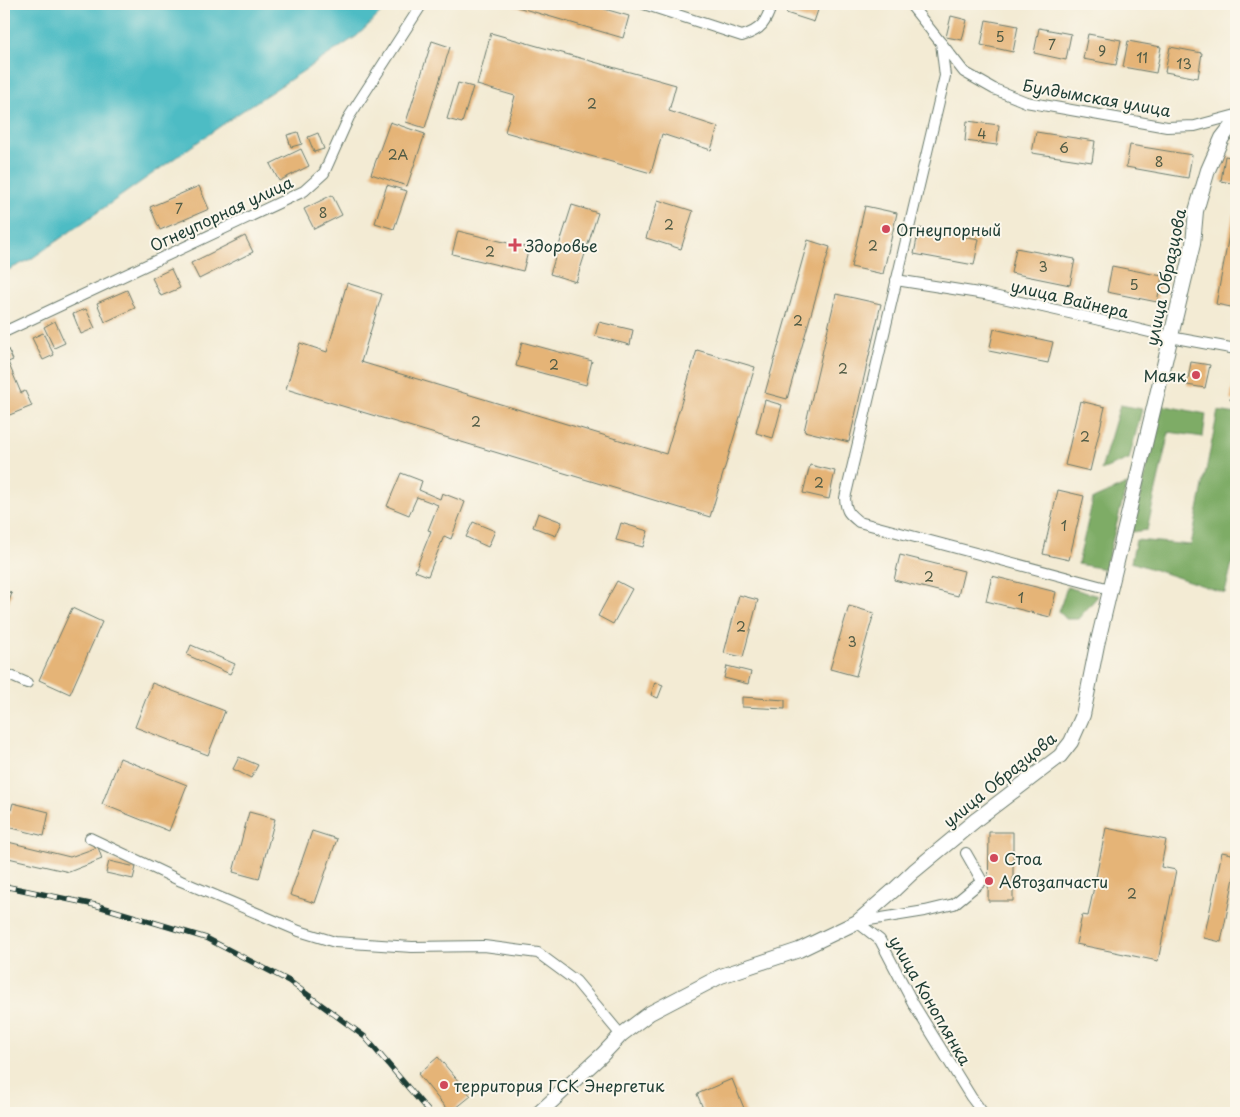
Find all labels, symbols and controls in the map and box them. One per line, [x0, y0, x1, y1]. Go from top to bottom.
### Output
house number: 5 [995, 26, 1005, 47]
house number: 7 [1048, 34, 1056, 55]
house number: 9 [1098, 40, 1106, 61]
house number: 11 [1136, 47, 1148, 68]
house number: 13 [1176, 53, 1192, 74]
street label: Булдымская улица [1021, 72, 1173, 122]
house number: 2 [587, 93, 597, 114]
house number: 4 [977, 123, 987, 144]
house number: 6 [1059, 137, 1069, 158]
house number: 2А [388, 144, 409, 165]
house number: 8 [1155, 151, 1163, 172]
street label: Огнеупорная улица [145, 169, 297, 257]
house number: 7 [175, 198, 183, 219]
house number: 8 [319, 202, 327, 223]
street label: улица Образцова [1139, 206, 1191, 348]
house number: 2 [664, 214, 674, 235]
place label: Огнеупорный [896, 217, 1001, 241]
marker: Огнеупорный [880, 223, 892, 235]
place label: Здоровье [524, 233, 598, 257]
house number: 2 [868, 235, 878, 256]
marker: Здоровье [509, 239, 521, 251]
house number: 2 [485, 241, 495, 262]
house number: 3 [1038, 256, 1048, 277]
street label: улица Вайнера [1009, 273, 1131, 323]
house number: 5 [1129, 274, 1139, 295]
house number: 2 [793, 310, 803, 331]
house number: 2 [549, 354, 559, 375]
house number: 2 [838, 358, 848, 379]
place label: Маяк [1144, 363, 1187, 387]
marker: Маяк [1190, 369, 1202, 381]
house number: 2 [471, 411, 481, 432]
house number: 2 [1080, 426, 1090, 447]
house number: 2 [814, 472, 824, 493]
house number: 1 [1061, 515, 1067, 536]
house number: 2 [924, 566, 934, 587]
house number: 1 [1018, 587, 1024, 608]
house number: 2 [736, 616, 746, 637]
house number: 3 [847, 631, 857, 652]
street label: улица Образцова [937, 726, 1061, 832]
place label: Стоа [1004, 846, 1042, 870]
marker: Стоа [988, 852, 1000, 864]
place label: Автозапчасти [999, 869, 1108, 893]
marker: Автозапчасти [983, 875, 995, 887]
house number: 2 [1127, 883, 1137, 904]
street label: улица Коноплянка [884, 931, 978, 1069]
place label: территория ГСК Энергетик [454, 1073, 665, 1097]
marker: территория ГСК Энергетик [438, 1079, 450, 1091]

